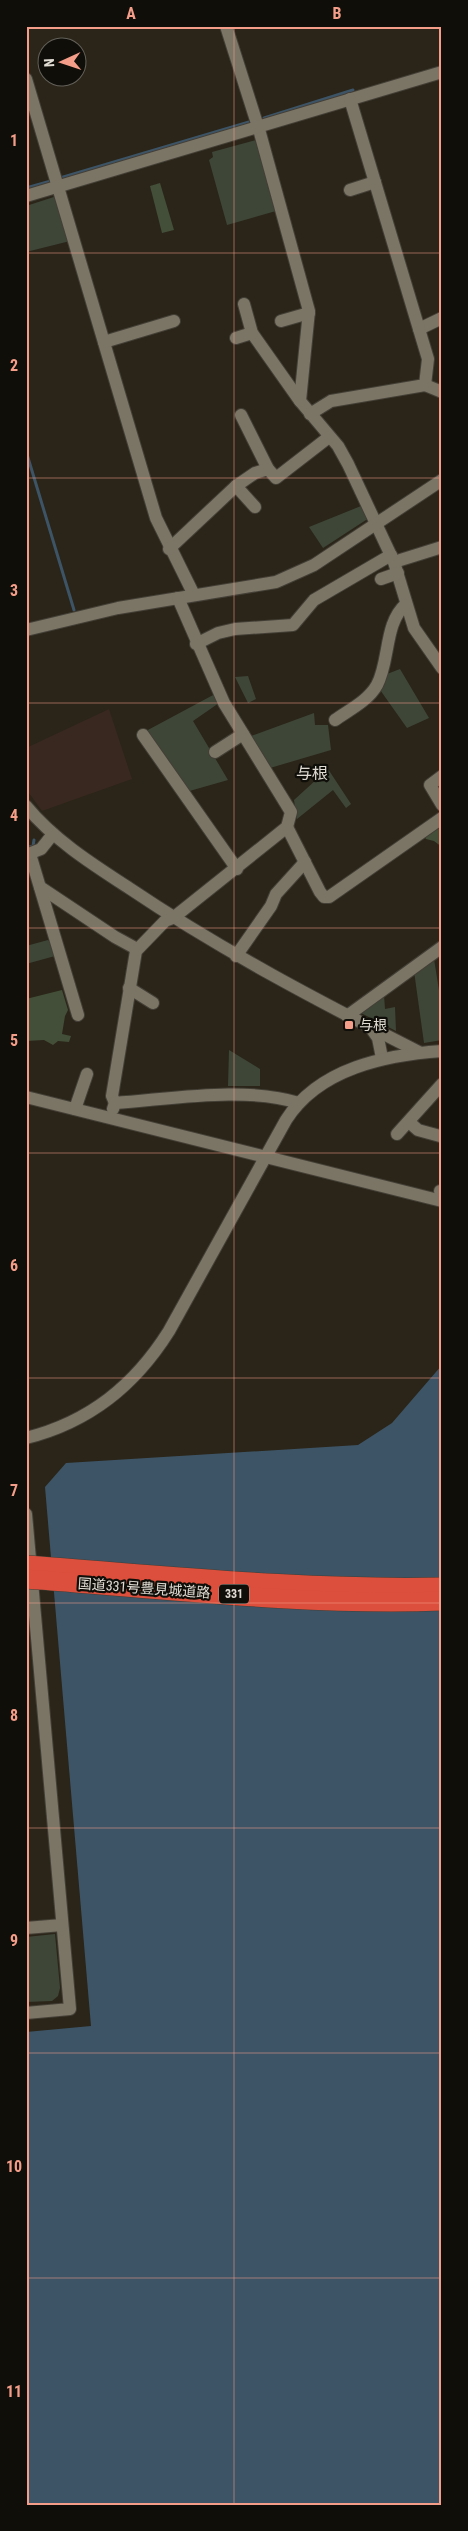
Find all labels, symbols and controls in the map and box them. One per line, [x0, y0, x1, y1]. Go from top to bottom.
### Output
text: A [126, 4, 136, 23]
text: B [333, 4, 342, 23]
north arrow [38, 38, 88, 88]
text: N [41, 58, 57, 67]
text: 1 [10, 131, 18, 150]
text: 2 [10, 356, 18, 375]
text: 3 [10, 581, 18, 600]
district label: 与根 [296, 764, 328, 783]
text: 4 [10, 806, 18, 825]
place label: 与根 [359, 1017, 387, 1033]
marker: 与根 [343, 1019, 355, 1031]
text: 5 [10, 1031, 18, 1050]
text: 6 [10, 1256, 18, 1275]
text: 7 [10, 1481, 18, 1500]
street label: 国道331号豊見城道路 [77, 1575, 211, 1601]
road number: 331 [219, 1585, 249, 1604]
text: 8 [10, 1706, 18, 1725]
text: 9 [10, 1931, 18, 1950]
text: 10 [6, 2157, 22, 2176]
text: 11 [6, 2382, 22, 2401]

